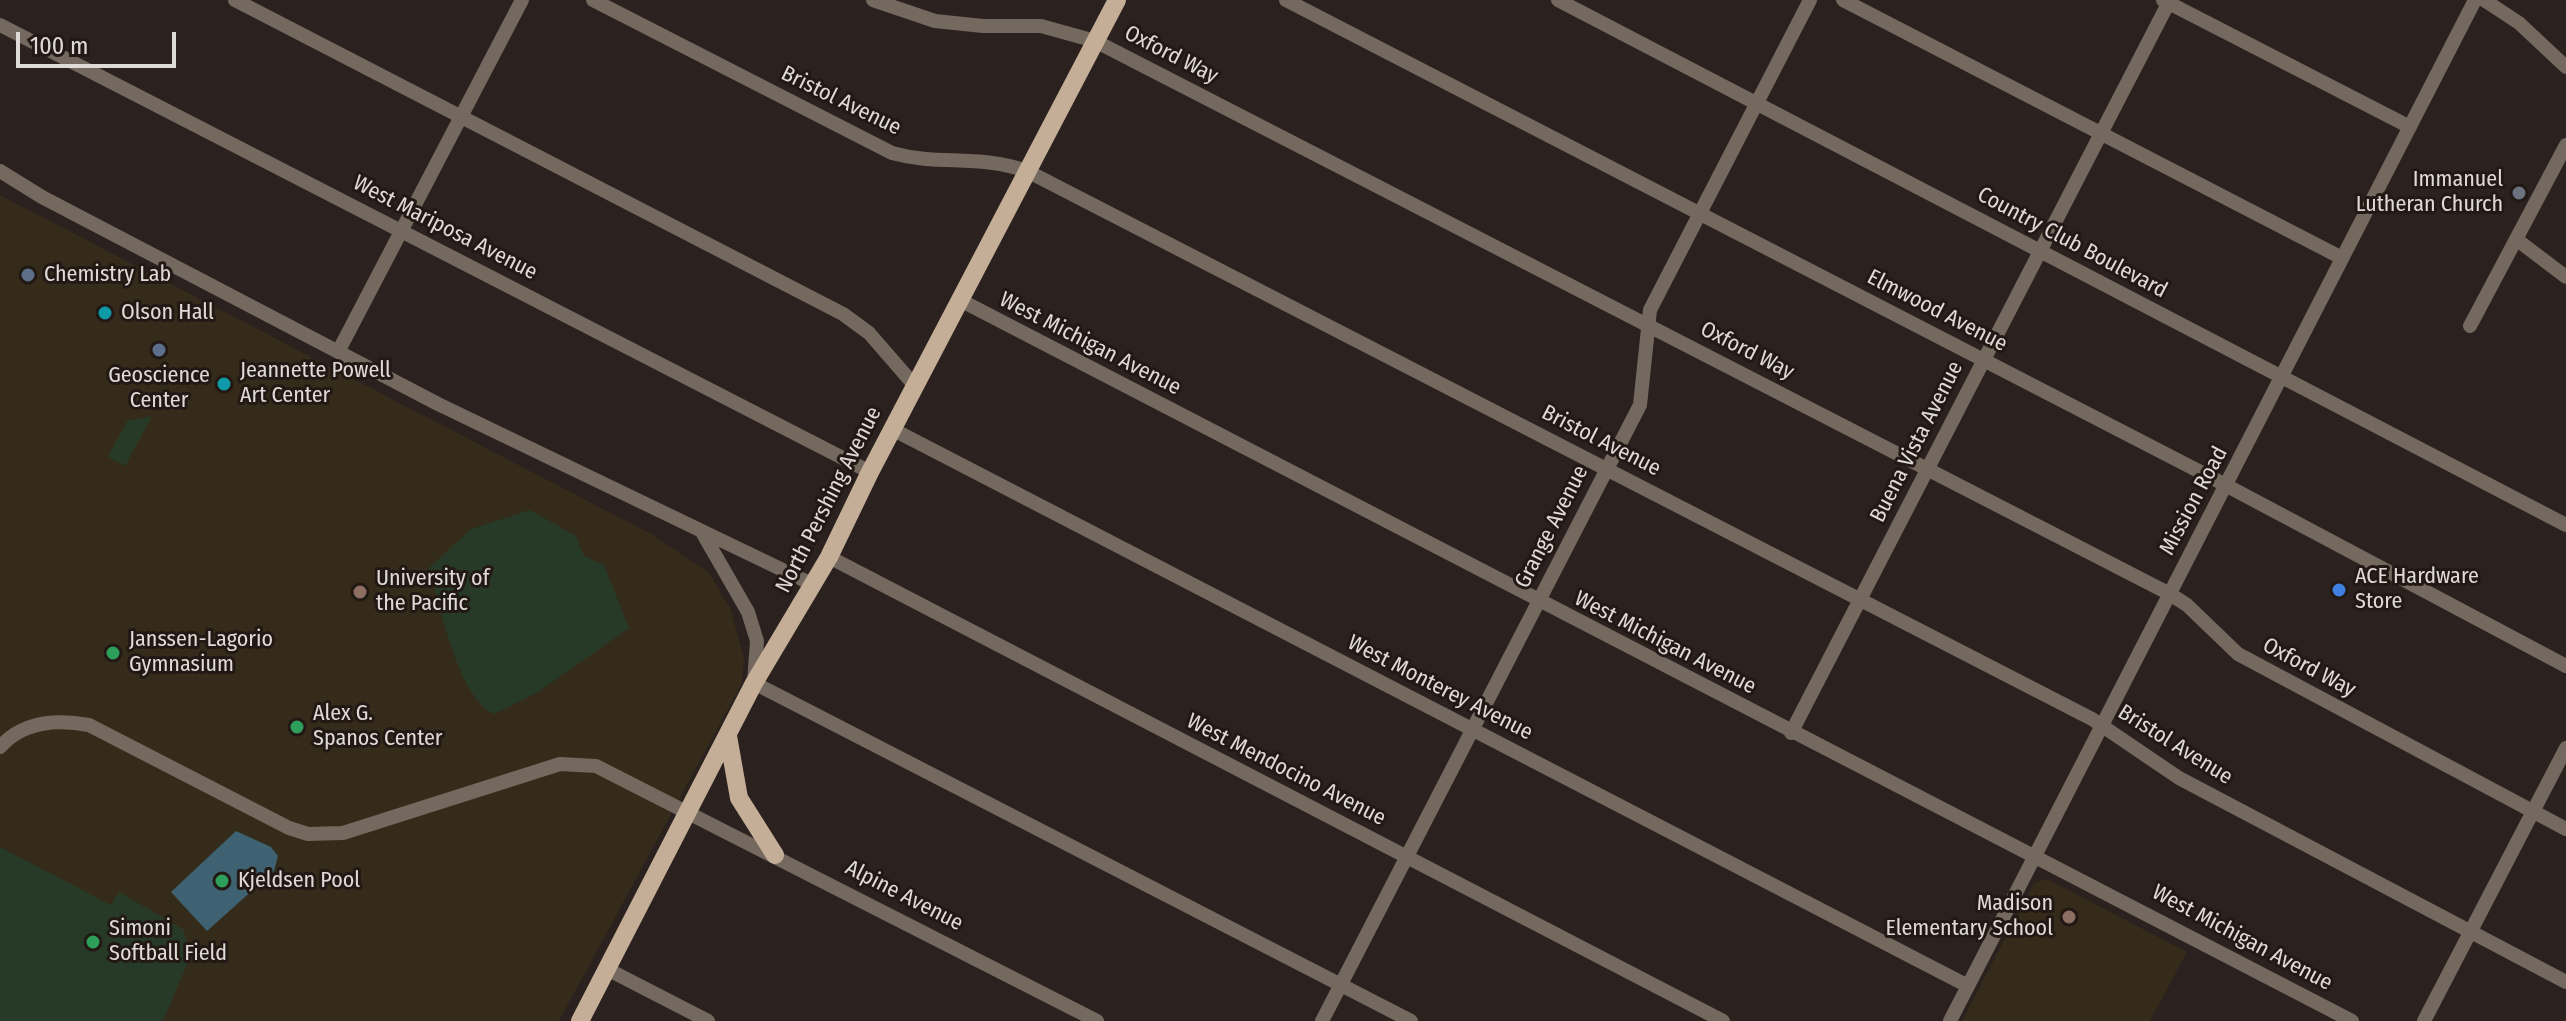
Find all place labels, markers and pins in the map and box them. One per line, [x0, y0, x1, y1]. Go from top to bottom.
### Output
place label: Immanuel Lutheran Church [2356, 167, 2503, 218]
marker: Immanuel Lutheran Church [2510, 184, 2528, 202]
place label: Chemistry Lab [44, 262, 171, 288]
marker: Chemistry Lab [19, 266, 37, 284]
place label: Olson Hall [121, 300, 214, 326]
marker: Olson Hall [96, 304, 114, 322]
marker: Geoscience Center [150, 341, 168, 359]
place label: Jeannette Powell Art Center [240, 358, 391, 410]
place label: Geoscience Center [108, 363, 210, 414]
marker: Jeannette Powell Art Center [215, 375, 233, 393]
place label: ACE Hardware Store [2355, 564, 2479, 616]
place label: University of the Pacific [376, 566, 489, 618]
marker: ACE Hardware Store [2330, 581, 2348, 599]
marker: University of the Pacific [351, 583, 369, 601]
place label: Janssen-Lagorio Gymnasium [129, 627, 273, 678]
marker: Janssen-Lagorio Gymnasium [104, 644, 122, 662]
place label: Alex G. Spanos Center [313, 701, 443, 752]
marker: Alex G. Spanos Center [288, 718, 306, 736]
place label: Kjeldsen Pool [238, 868, 360, 894]
marker: Kjeldsen Pool [213, 872, 231, 890]
place label: Madison Elementary School [1886, 891, 2053, 942]
marker: Madison Elementary School [2060, 908, 2078, 926]
place label: Simoni Softball Field [109, 916, 227, 968]
marker: Simoni Softball Field [84, 933, 102, 951]

